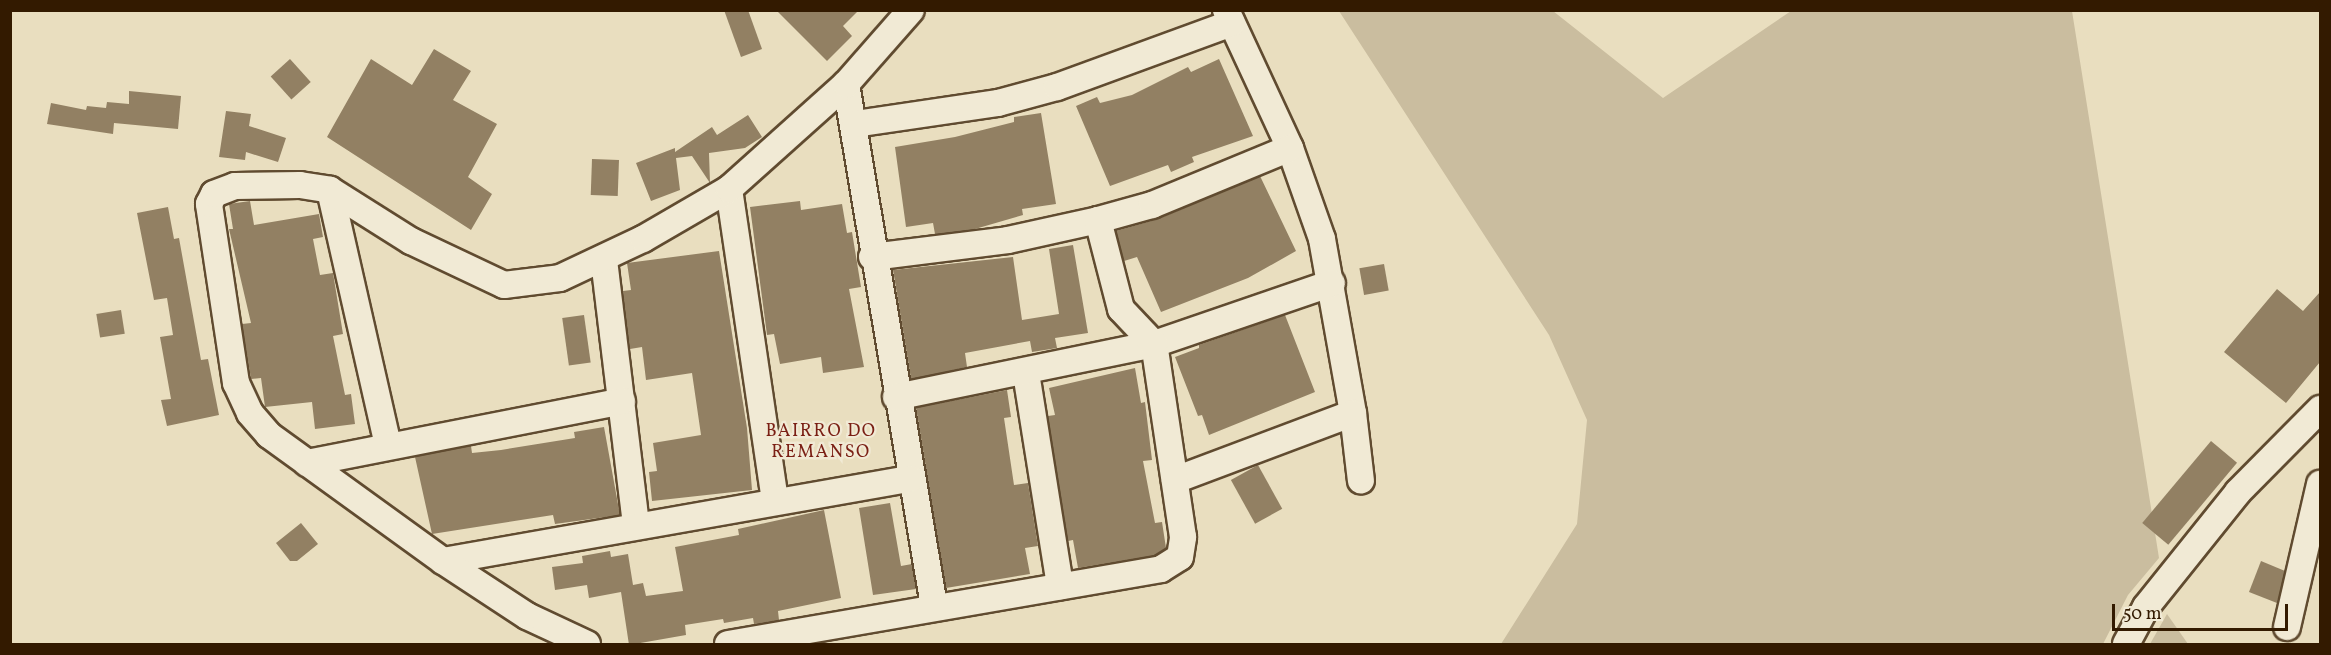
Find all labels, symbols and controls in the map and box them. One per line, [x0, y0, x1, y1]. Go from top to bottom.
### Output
district label: BAIRRO DO REMANSO [766, 422, 876, 464]
scale bar [2115, 592, 2290, 630]
text: 50 m [2123, 602, 2162, 627]

